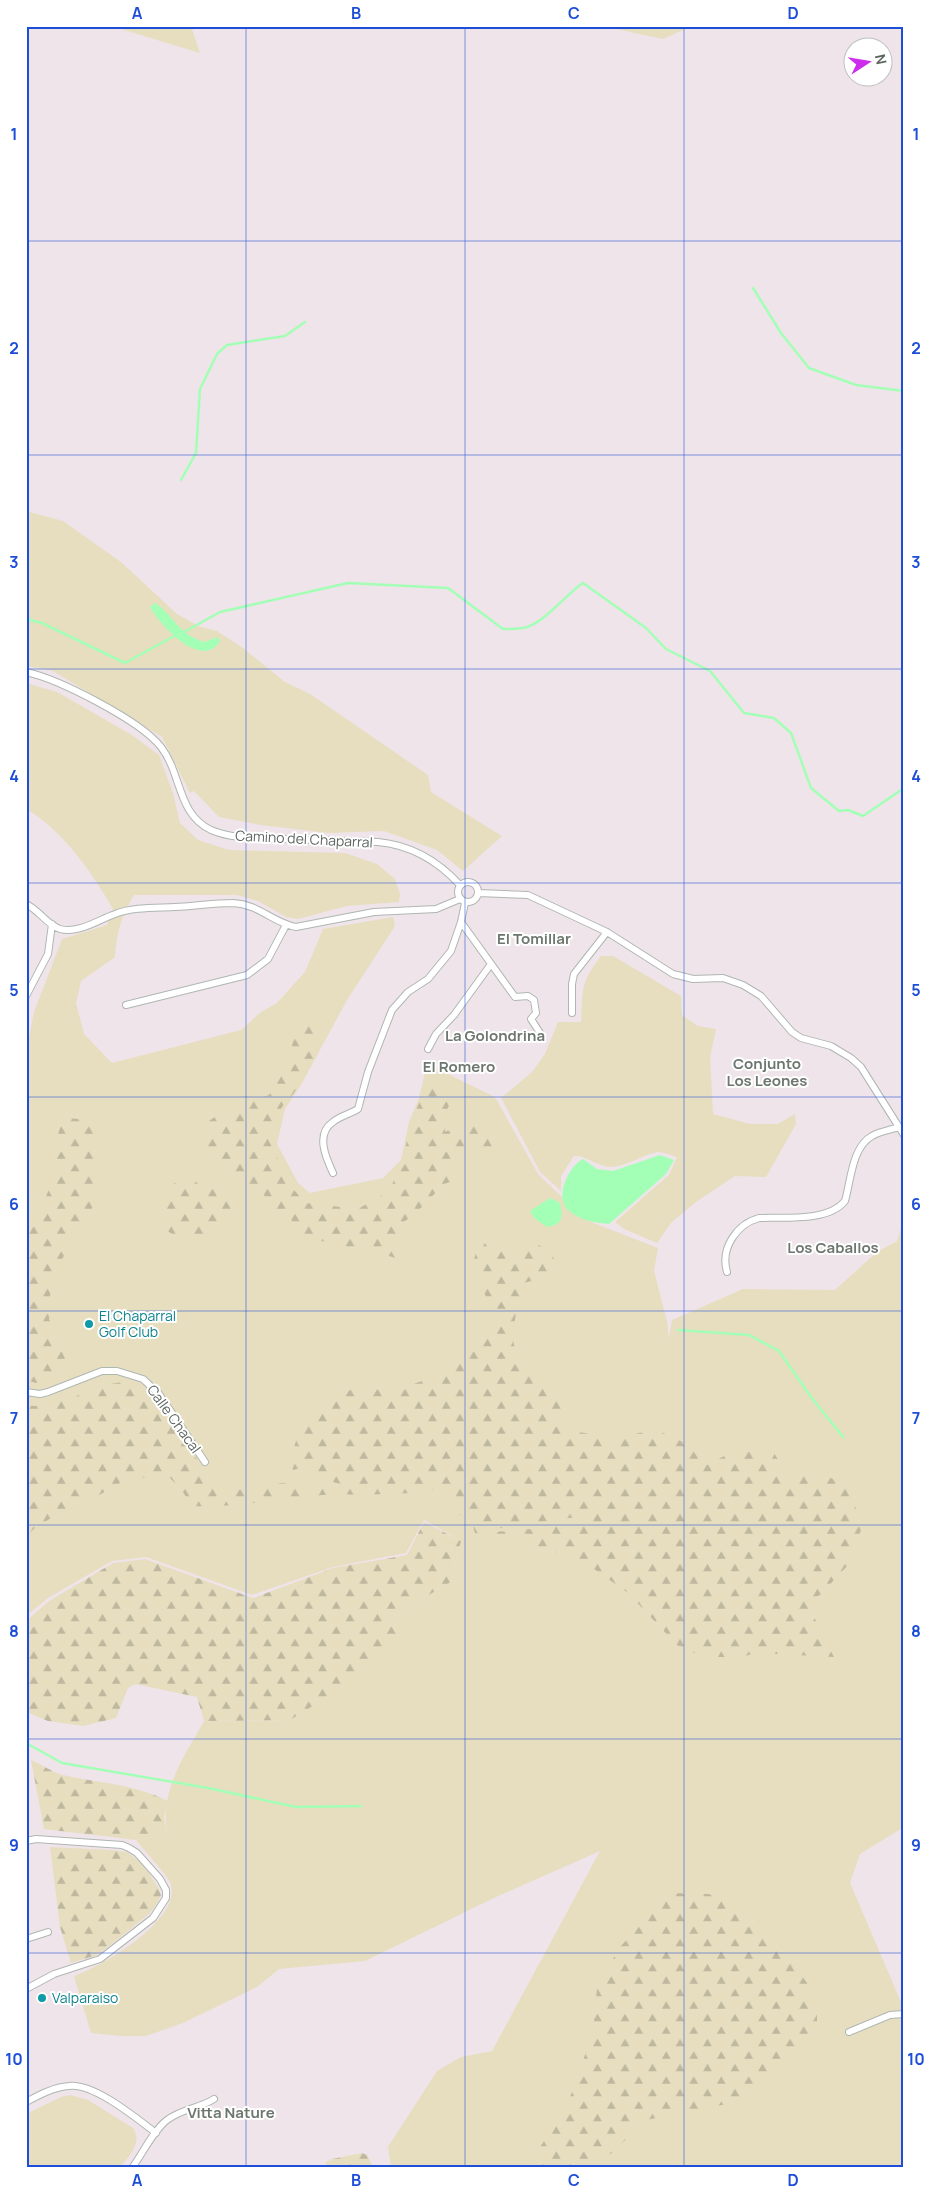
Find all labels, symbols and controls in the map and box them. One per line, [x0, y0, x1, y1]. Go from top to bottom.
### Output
text: A [132, 2, 143, 24]
text: B [351, 2, 361, 24]
text: C [568, 2, 580, 24]
text: D [787, 2, 799, 24]
north arrow [842, 38, 892, 88]
text: N [871, 52, 892, 66]
text: 1 [10, 123, 18, 145]
text: 1 [912, 123, 920, 145]
text: 2 [9, 337, 19, 359]
text: 2 [911, 337, 921, 359]
text: 3 [9, 551, 19, 573]
text: 3 [911, 551, 921, 573]
text: 4 [9, 765, 19, 787]
text: 4 [911, 765, 921, 787]
street label: Camino del Chaparral [235, 825, 373, 852]
district label: El Tomillar [497, 928, 571, 949]
text: 5 [9, 979, 19, 1001]
text: 5 [911, 979, 921, 1001]
district label: La Golondrina [445, 1025, 545, 1046]
district label: Conjunto Los Leones [727, 1053, 807, 1091]
district label: El Romero [423, 1056, 495, 1077]
text: 6 [9, 1193, 19, 1215]
text: 6 [911, 1193, 921, 1215]
district label: Los Caballos [787, 1237, 879, 1258]
place label: El Chaparral Golf Club [99, 1306, 176, 1341]
marker: El Chaparral Golf Club [83, 1318, 95, 1330]
street label: Calle Chacal [143, 1381, 206, 1457]
text: 7 [10, 1407, 18, 1429]
text: 7 [912, 1407, 920, 1429]
text: 8 [9, 1620, 19, 1642]
text: 8 [911, 1620, 921, 1642]
text: 9 [9, 1834, 19, 1856]
text: 9 [911, 1834, 921, 1856]
place label: Valparaiso [52, 1988, 118, 2007]
marker: Valparaiso [36, 1992, 48, 2004]
text: 10 [5, 2048, 23, 2070]
text: 10 [907, 2048, 925, 2070]
district label: Vitta Nature [187, 2102, 275, 2123]
text: A [132, 2169, 143, 2191]
text: B [351, 2169, 361, 2191]
text: C [568, 2169, 580, 2191]
text: D [787, 2169, 799, 2191]

